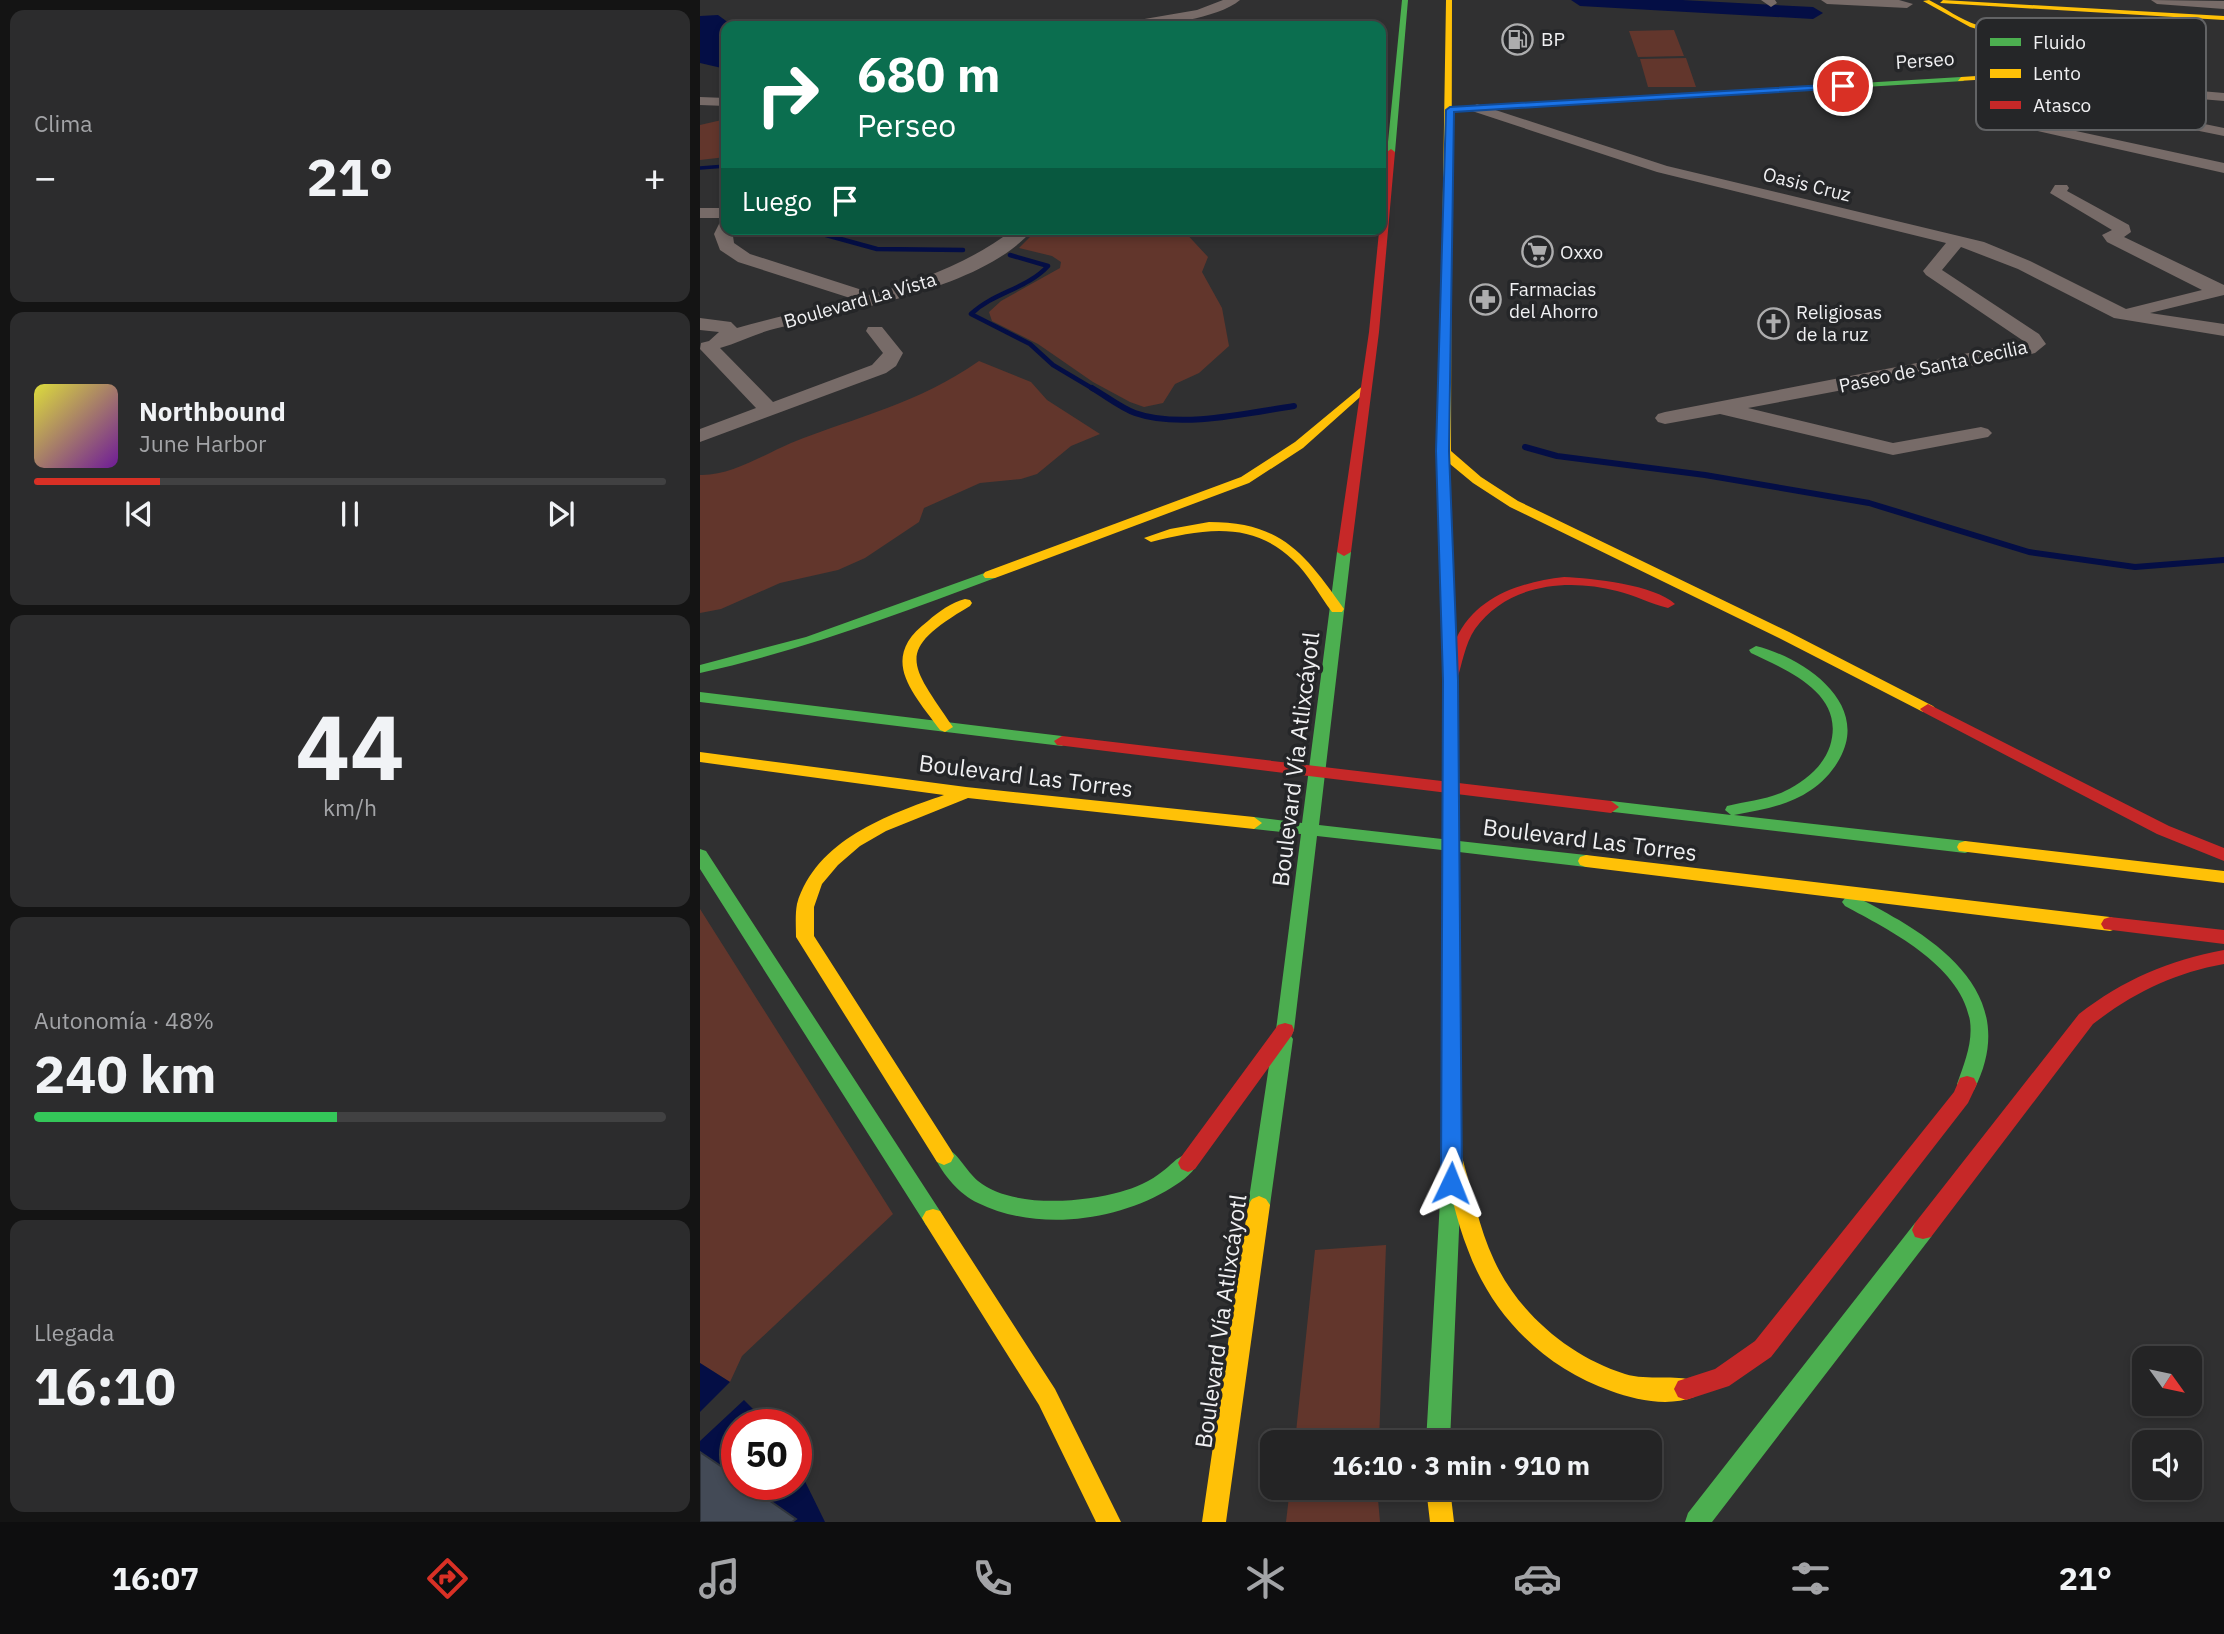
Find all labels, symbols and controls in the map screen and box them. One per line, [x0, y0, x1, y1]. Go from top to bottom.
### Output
legend [1976, 18, 2206, 130]
fuel station icon: BP [1501, 22, 1535, 56]
place label: BP [1541, 27, 1565, 51]
text: Fluido [2033, 30, 2086, 54]
text: 680 m [857, 42, 1001, 105]
street label: Perseo [1895, 46, 1955, 74]
icon: right [742, 49, 833, 140]
pin [1813, 56, 1873, 116]
text: Lento [2033, 61, 2081, 85]
icon: arrive [1824, 67, 1862, 105]
text: Atasco [2033, 93, 2091, 117]
text: Perseo [857, 104, 956, 146]
text: Clima [34, 108, 93, 138]
text: 21° [307, 143, 393, 210]
text: − [34, 152, 57, 201]
text: + [643, 152, 666, 201]
street label: Oasis Cruz [1761, 162, 1854, 207]
icon: arrive [826, 182, 864, 220]
text: Luego [742, 184, 812, 218]
supermarket icon: Oxxo [1520, 235, 1554, 269]
place label: Oxxo [1560, 240, 1603, 264]
street label: Boulevard La Vista [781, 267, 939, 333]
place label: Farmacias del Ahorro [1509, 277, 1598, 323]
pharmacy icon: Farmacias del Ahorro [1469, 283, 1503, 317]
place label: Religiosas de la ruz [1796, 300, 1882, 346]
church icon: Religiosas de la ruz [1756, 306, 1790, 340]
street label: Paseo de Santa Cecilia [1837, 334, 2029, 398]
text: Northbound [139, 394, 286, 428]
text: June Harbor [139, 428, 267, 458]
icon: previous [120, 495, 158, 533]
icon: pause [331, 495, 369, 533]
icon: next [542, 495, 580, 533]
street label: Boulevard Vía Atlixcáyotl [1265, 630, 1325, 888]
text: 44 [295, 687, 405, 805]
street label: Boulevard Las Torres [917, 747, 1135, 803]
text: km/h [323, 792, 377, 822]
street label: Boulevard Las Torres [1481, 811, 1699, 867]
text: Autonomía · 48% [34, 1005, 214, 1035]
text: 240 km [34, 1040, 216, 1107]
position arrow [1414, 1146, 1488, 1220]
street label: Boulevard Vía Atlixcáyotl [1187, 1192, 1253, 1450]
text: Llegada [34, 1317, 114, 1347]
north arrow [2132, 1346, 2202, 1416]
map controls [2132, 1346, 2202, 1500]
text: 16:10 [34, 1352, 176, 1419]
speed limit sign: 50 [721, 1409, 812, 1500]
button: sound [2132, 1430, 2202, 1500]
text: 16:10 · 3 min · 910 m [1332, 1448, 1590, 1482]
icon: directions [423, 1554, 472, 1603]
icon: music [695, 1554, 744, 1603]
icon: phone [968, 1554, 1017, 1603]
icon: climate [1241, 1554, 1290, 1603]
icon: car [1513, 1554, 1562, 1603]
icon: filters [1786, 1554, 1835, 1603]
text: 16:07 [112, 1557, 199, 1599]
text: 21° [2059, 1557, 2112, 1599]

